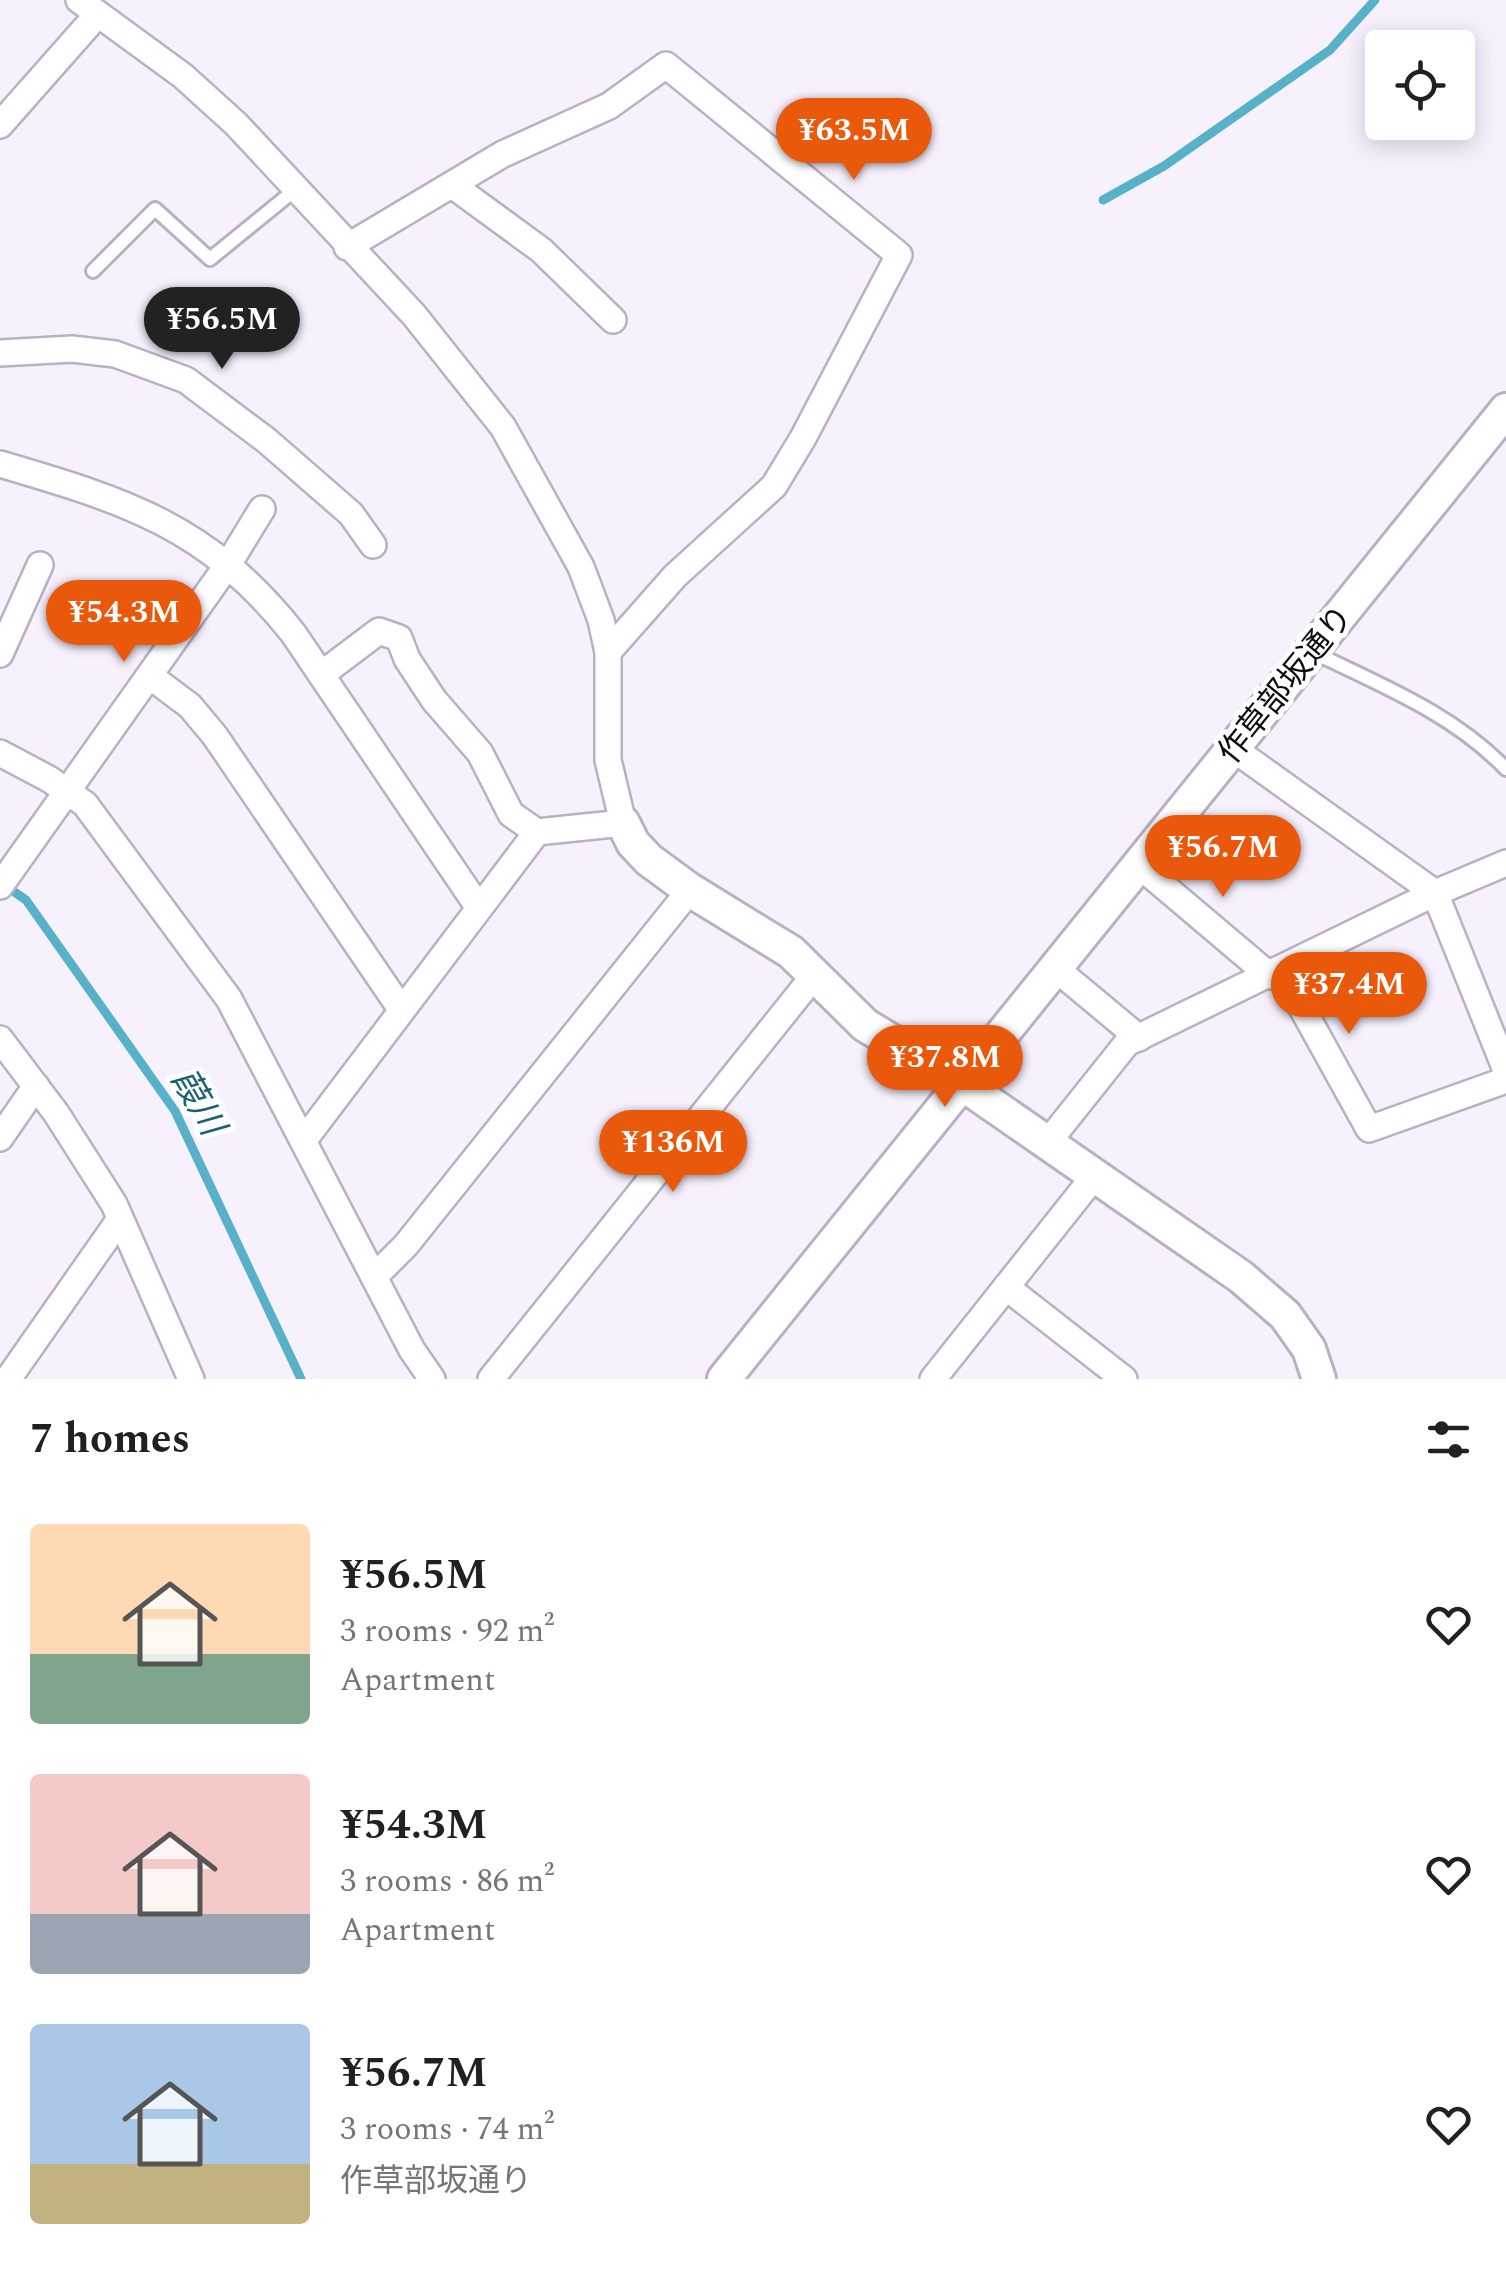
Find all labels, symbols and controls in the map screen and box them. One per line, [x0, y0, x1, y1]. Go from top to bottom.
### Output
map controls [1365, 30, 1475, 140]
button: locate [1365, 30, 1475, 140]
pin: ¥63.5M [773, 98, 935, 183]
text: ¥63.5M [798, 106, 910, 155]
pin: ¥56.5M [141, 287, 303, 372]
text: ¥56.5M [166, 295, 278, 344]
pin: ¥54.3M [43, 580, 205, 665]
text: ¥54.3M [68, 588, 180, 637]
street label: 作草部坂通り [1207, 595, 1365, 775]
pin: ¥56.7M [1142, 815, 1304, 900]
text: ¥56.7M [1167, 823, 1279, 872]
pin: ¥37.4M [1268, 952, 1430, 1037]
text: ¥37.4M [1293, 960, 1405, 1009]
pin: ¥37.8M [864, 1025, 1026, 1110]
text: ¥37.8M [889, 1033, 1001, 1082]
water label: 葭川 [157, 1058, 239, 1149]
pin: ¥136M [603, 1110, 743, 1195]
text: ¥136M [621, 1118, 725, 1167]
text: 7 homes [30, 1408, 190, 1471]
icon: filters [1421, 1412, 1476, 1467]
text: ¥56.5M [340, 1544, 487, 1607]
icon: home [110, 1564, 230, 1684]
icon: heart [1421, 1597, 1476, 1652]
text: 3 rooms · 92 m² [340, 1607, 554, 1656]
text: Apartment [340, 1656, 495, 1705]
text: ¥54.3M [340, 1794, 487, 1857]
icon: home [110, 1814, 230, 1934]
icon: heart [1421, 1847, 1476, 1902]
text: 3 rooms · 86 m² [340, 1857, 554, 1906]
text: Apartment [340, 1906, 495, 1955]
text: ¥56.7M [340, 2042, 487, 2105]
icon: home [110, 2064, 230, 2184]
icon: heart [1421, 2097, 1476, 2152]
text: 3 rooms · 74 m² [340, 2105, 554, 2154]
text: 作草部坂通り [340, 2157, 532, 2206]

